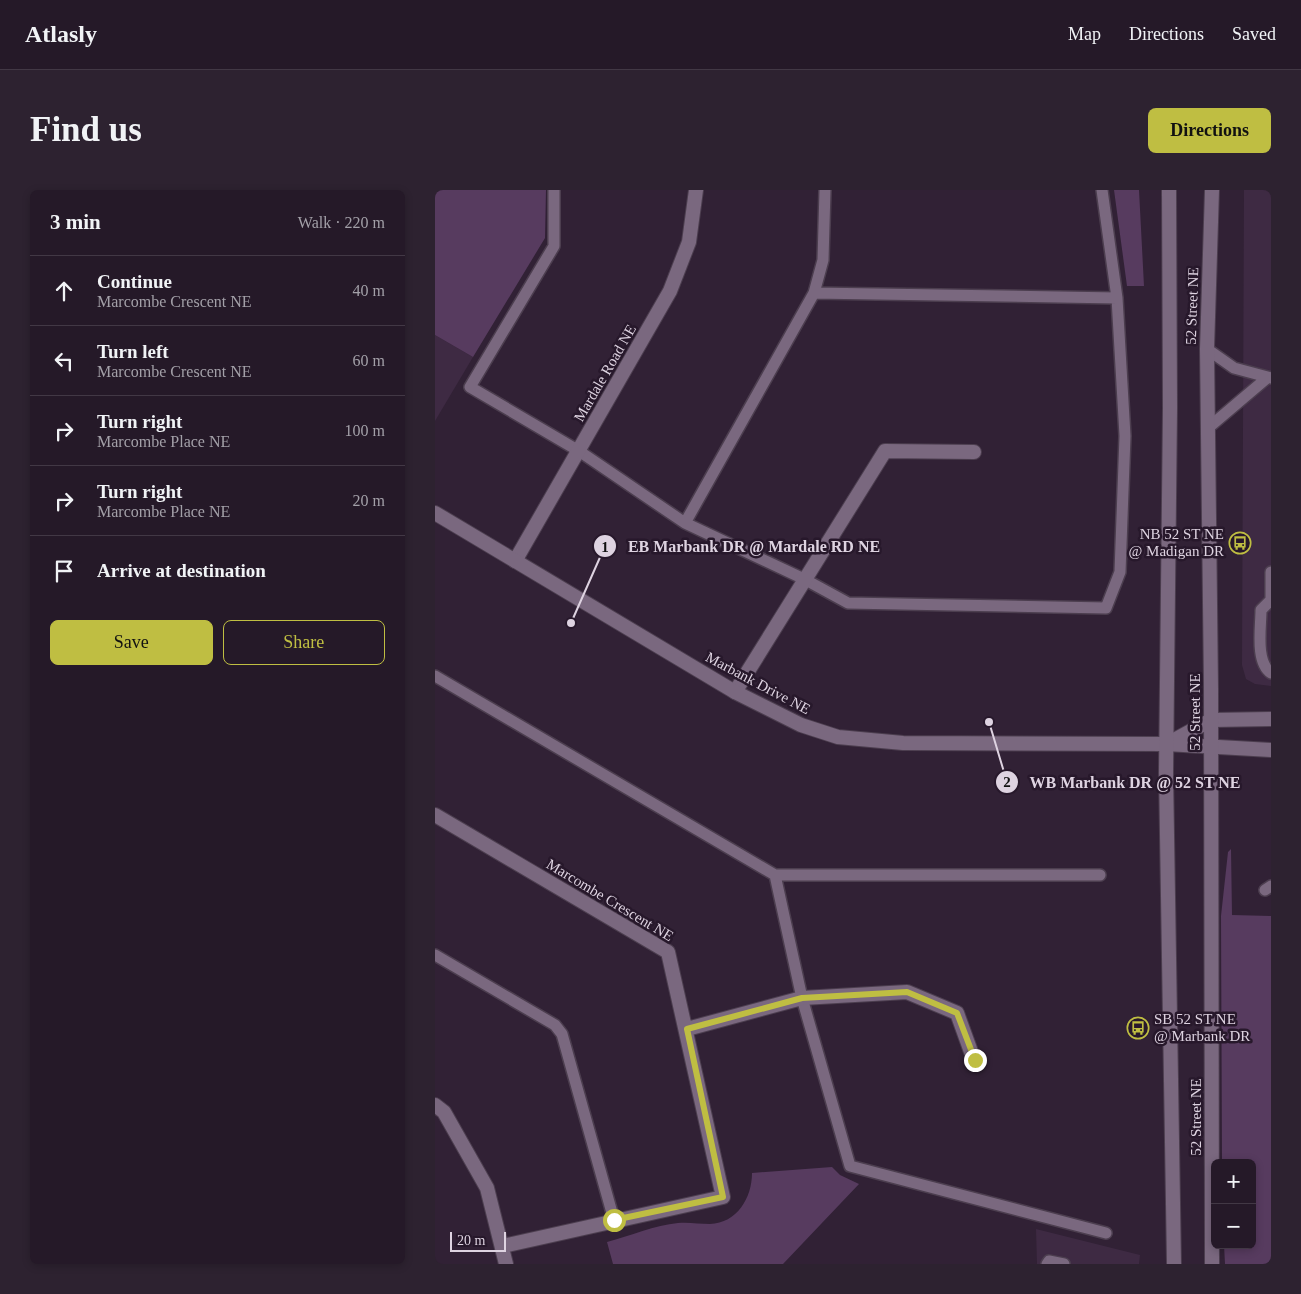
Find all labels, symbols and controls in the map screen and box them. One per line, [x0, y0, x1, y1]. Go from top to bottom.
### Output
text: Atlasly [25, 21, 97, 47]
text: Map [1068, 24, 1101, 44]
text: Directions [1129, 24, 1204, 44]
text: Saved [1232, 24, 1276, 44]
button: Directions [1148, 108, 1271, 153]
text: Find us [30, 110, 142, 149]
text: 3 min [50, 210, 101, 234]
text: Walk · 220 m [298, 214, 385, 231]
street label: 52 Street NE [1183, 267, 1201, 345]
text: Continue [97, 271, 172, 292]
icon: ahead [50, 277, 78, 305]
text: 40 m [353, 282, 385, 299]
text: Marcombe Crescent NE [97, 293, 252, 310]
street label: Mardale Road NE [571, 322, 639, 424]
text: Turn left [97, 341, 169, 362]
icon: left [50, 347, 78, 375]
text: 60 m [353, 352, 385, 369]
text: Marcombe Crescent NE [97, 363, 252, 380]
text: Turn right [97, 411, 182, 432]
icon: right [50, 417, 78, 445]
text: 100 m [345, 422, 385, 439]
text: Marcombe Place NE [97, 433, 230, 450]
text: Turn right [97, 481, 182, 502]
icon: right [50, 487, 78, 515]
text: 20 m [353, 492, 385, 509]
text: Marcombe Place NE [97, 503, 230, 520]
place label: NB 52 ST NE @ Madigan DR [1129, 526, 1224, 559]
callout: EB Marbank DR @ Mardale RD NE [593, 531, 890, 562]
bus stop icon: NB 52 ST NE @ Madigan DR [1228, 531, 1252, 555]
text: EB Marbank DR @ Mardale RD NE [628, 538, 880, 556]
text: 1 [601, 539, 609, 555]
icon: arrive [50, 557, 78, 585]
text: Arrive at destination [97, 560, 266, 581]
button: Save [50, 620, 213, 665]
button: Share [223, 620, 385, 665]
street label: Marbank Drive NE [703, 649, 813, 717]
street label: 52 Street NE [1187, 673, 1203, 751]
callout: WB Marbank DR @ 52 ST NE [995, 766, 1251, 797]
text: 2 [1003, 774, 1011, 790]
text: WB Marbank DR @ 52 ST NE [1029, 774, 1241, 792]
street label: Marcombe Crescent NE [544, 856, 676, 944]
place label: SB 52 ST NE @ Marbank DR [1154, 1011, 1250, 1044]
bus stop icon: SB 52 ST NE @ Marbank DR [1126, 1016, 1150, 1040]
route end [964, 1049, 987, 1072]
street label: 52 Street NE [1188, 1078, 1204, 1156]
map controls [1211, 1159, 1256, 1249]
button: + [1211, 1159, 1256, 1204]
button: − [1211, 1204, 1256, 1249]
route start [603, 1209, 626, 1232]
scale bar [450, 1229, 506, 1252]
text: 20 m [457, 1233, 485, 1248]

